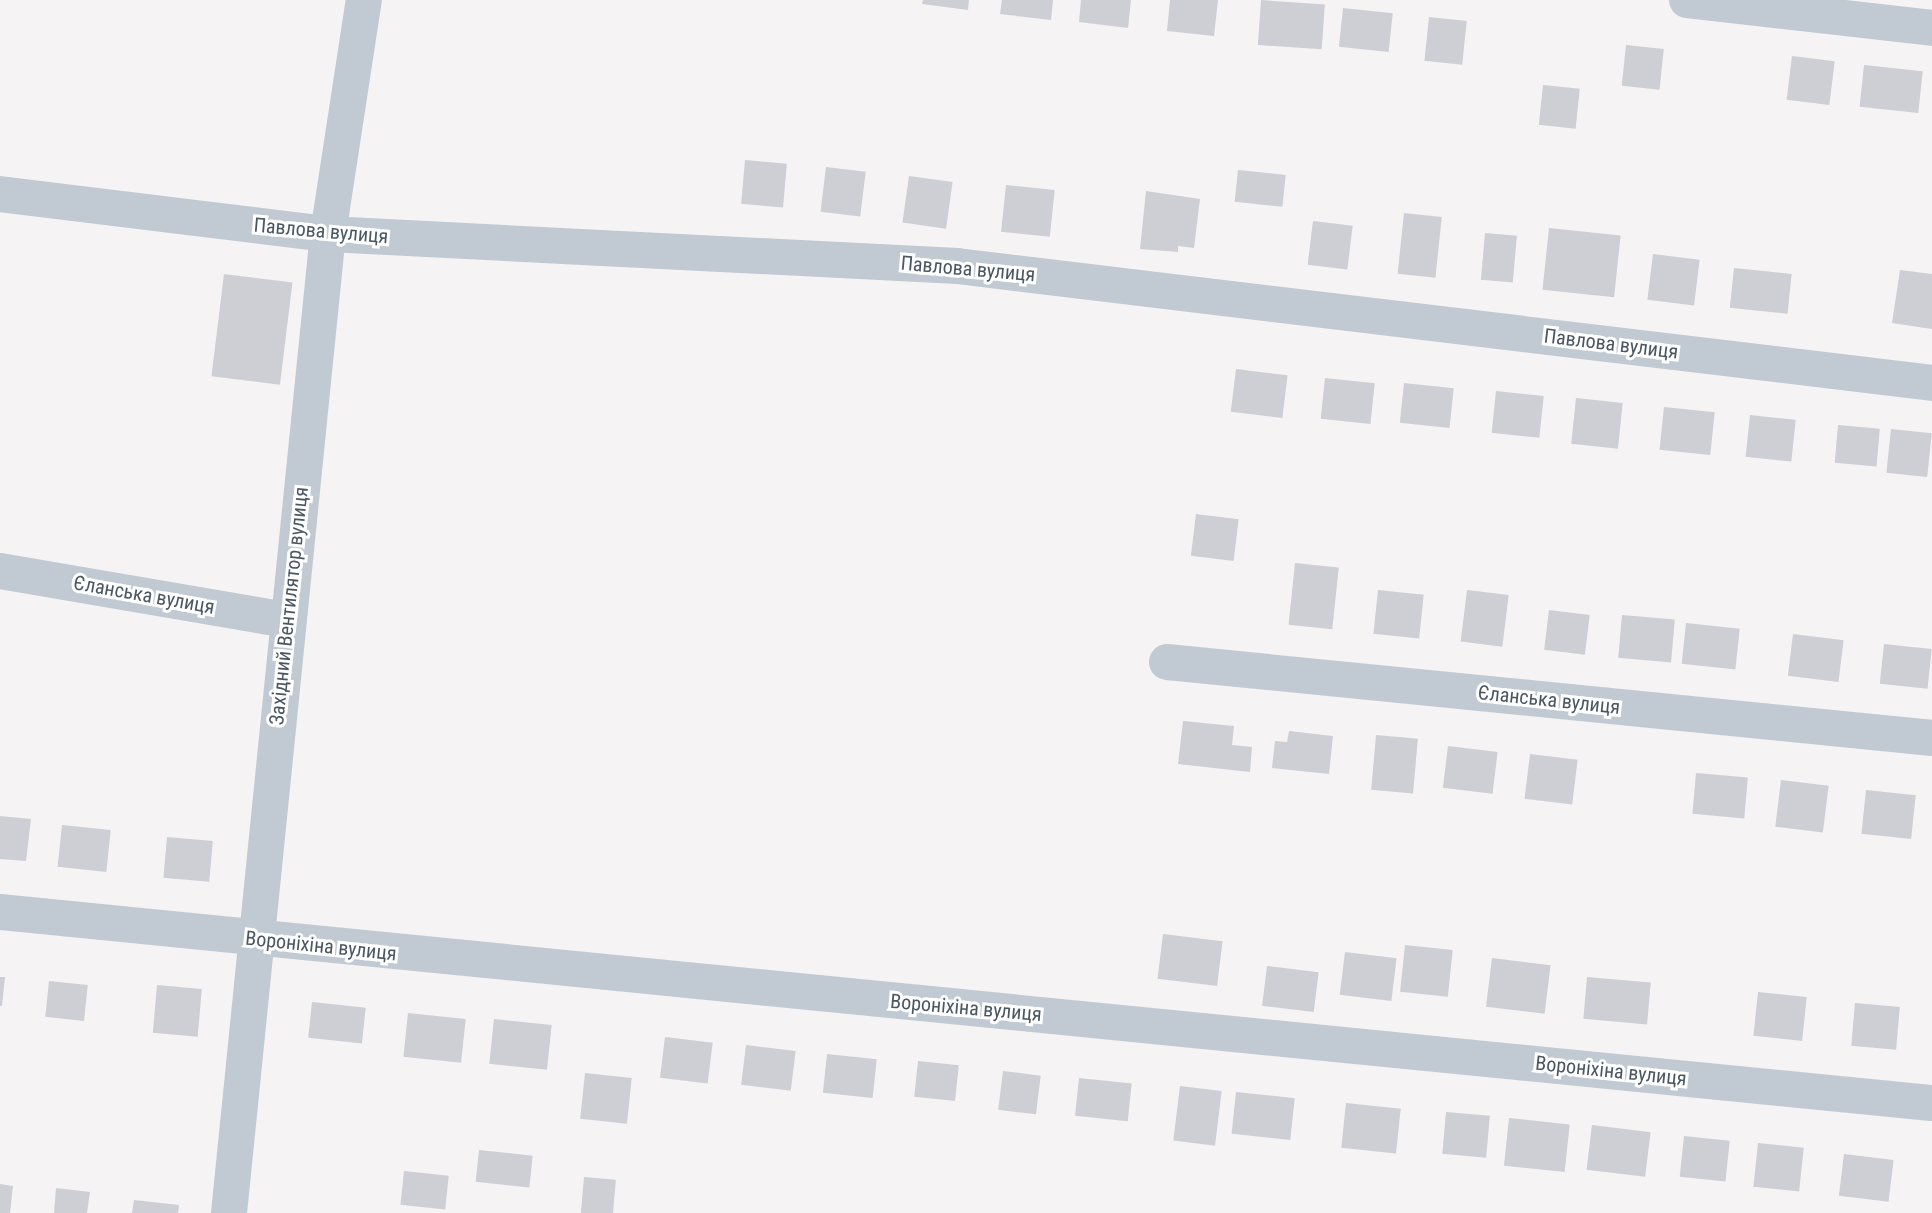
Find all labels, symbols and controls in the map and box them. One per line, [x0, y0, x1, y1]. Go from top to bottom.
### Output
street label: Павлова вулиця [253, 213, 389, 249]
street label: Павлова вулиця [900, 251, 1036, 287]
street label: Павлова вулиця [1543, 324, 1679, 364]
street label: Західний Вентилятор вулиця [265, 486, 313, 726]
street label: Єланська вулиця [72, 571, 216, 619]
street label: Єланська вулиця [1477, 681, 1621, 719]
street label: Вороніхіна вулиця [244, 926, 398, 966]
street label: Вороніхіна вулиця [889, 989, 1043, 1027]
street label: Вороніхіна вулиця [1534, 1051, 1688, 1091]

